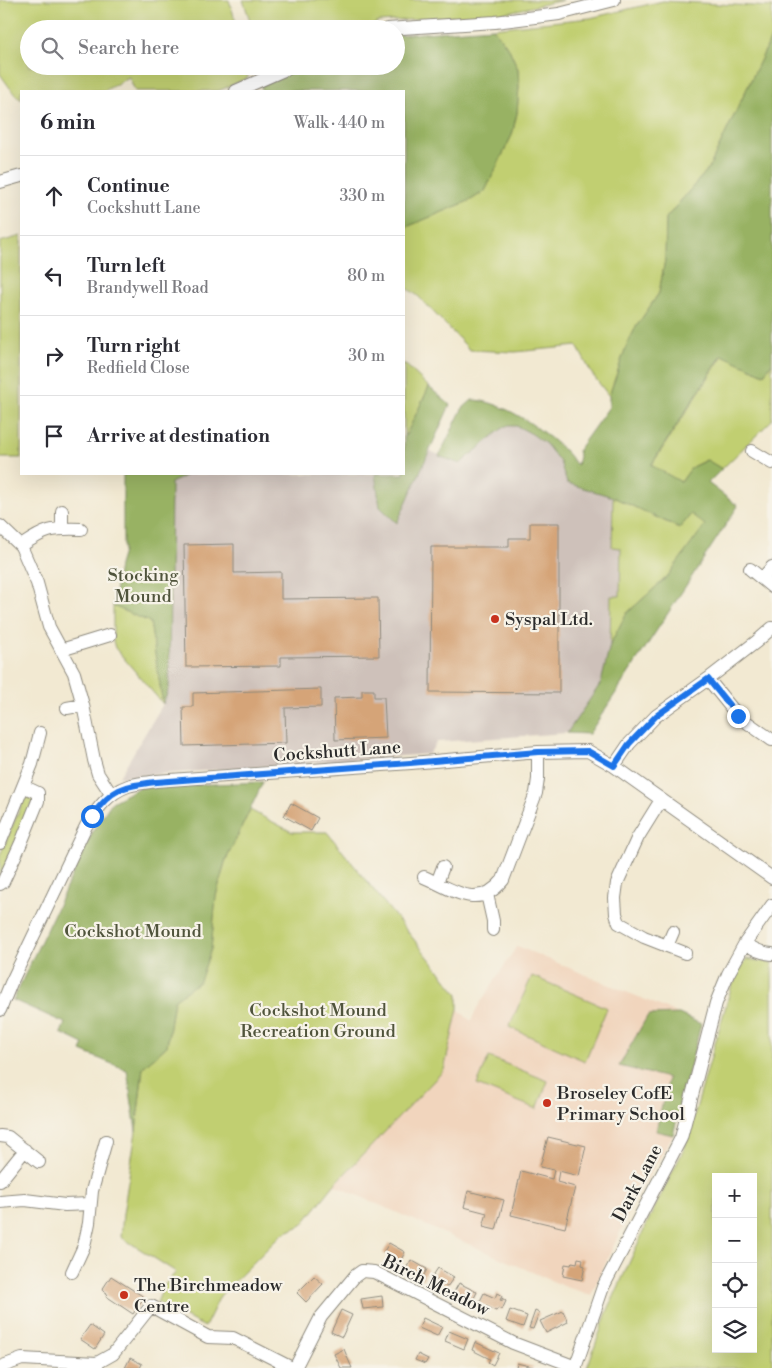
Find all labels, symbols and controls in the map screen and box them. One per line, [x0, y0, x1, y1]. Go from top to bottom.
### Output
search box [20, 20, 405, 75]
icon: search [38, 34, 66, 62]
text: Search here [78, 36, 179, 60]
text: 6 min [40, 110, 95, 136]
text: Walk · 440 m [294, 113, 385, 133]
text: Continue [87, 174, 170, 198]
icon: ahead [40, 182, 68, 210]
text: 330 m [339, 186, 385, 206]
text: Cockshutt Lane [87, 198, 201, 218]
text: Turn left [87, 254, 166, 278]
icon: left [40, 262, 68, 290]
text: 80 m [347, 266, 385, 286]
text: Brandywell Road [87, 278, 209, 298]
text: Turn right [87, 334, 180, 358]
icon: right [40, 342, 68, 370]
text: 30 m [348, 346, 385, 366]
text: Redfield Close [87, 358, 190, 378]
icon: arrive [40, 422, 68, 450]
text: Arrive at destination [87, 424, 270, 448]
park label: Stocking Mound [107, 564, 179, 608]
place label: Syspal Ltd. [505, 608, 593, 631]
marker: Syspal Ltd. [489, 613, 501, 625]
route end [727, 705, 750, 728]
street label: Cockshutt Lane [272, 736, 402, 767]
route start [81, 805, 104, 828]
park label: Cockshot Mound [64, 920, 203, 943]
park label: Cockshot Mound Recreation Ground [240, 999, 396, 1043]
place label: Broseley CofE Primary School [556, 1082, 685, 1126]
marker: Broseley CofE Primary School [541, 1097, 553, 1109]
street label: Dark Lane [607, 1140, 667, 1226]
map controls [712, 1173, 757, 1353]
button: + [712, 1173, 757, 1218]
button: − [712, 1218, 757, 1263]
street label: Birch Meadow [378, 1249, 494, 1322]
button: locate [712, 1263, 757, 1308]
place label: The Birchmeadow Centre [134, 1274, 283, 1318]
marker: The Birchmeadow Centre [118, 1289, 130, 1301]
button: layers [712, 1308, 757, 1353]

